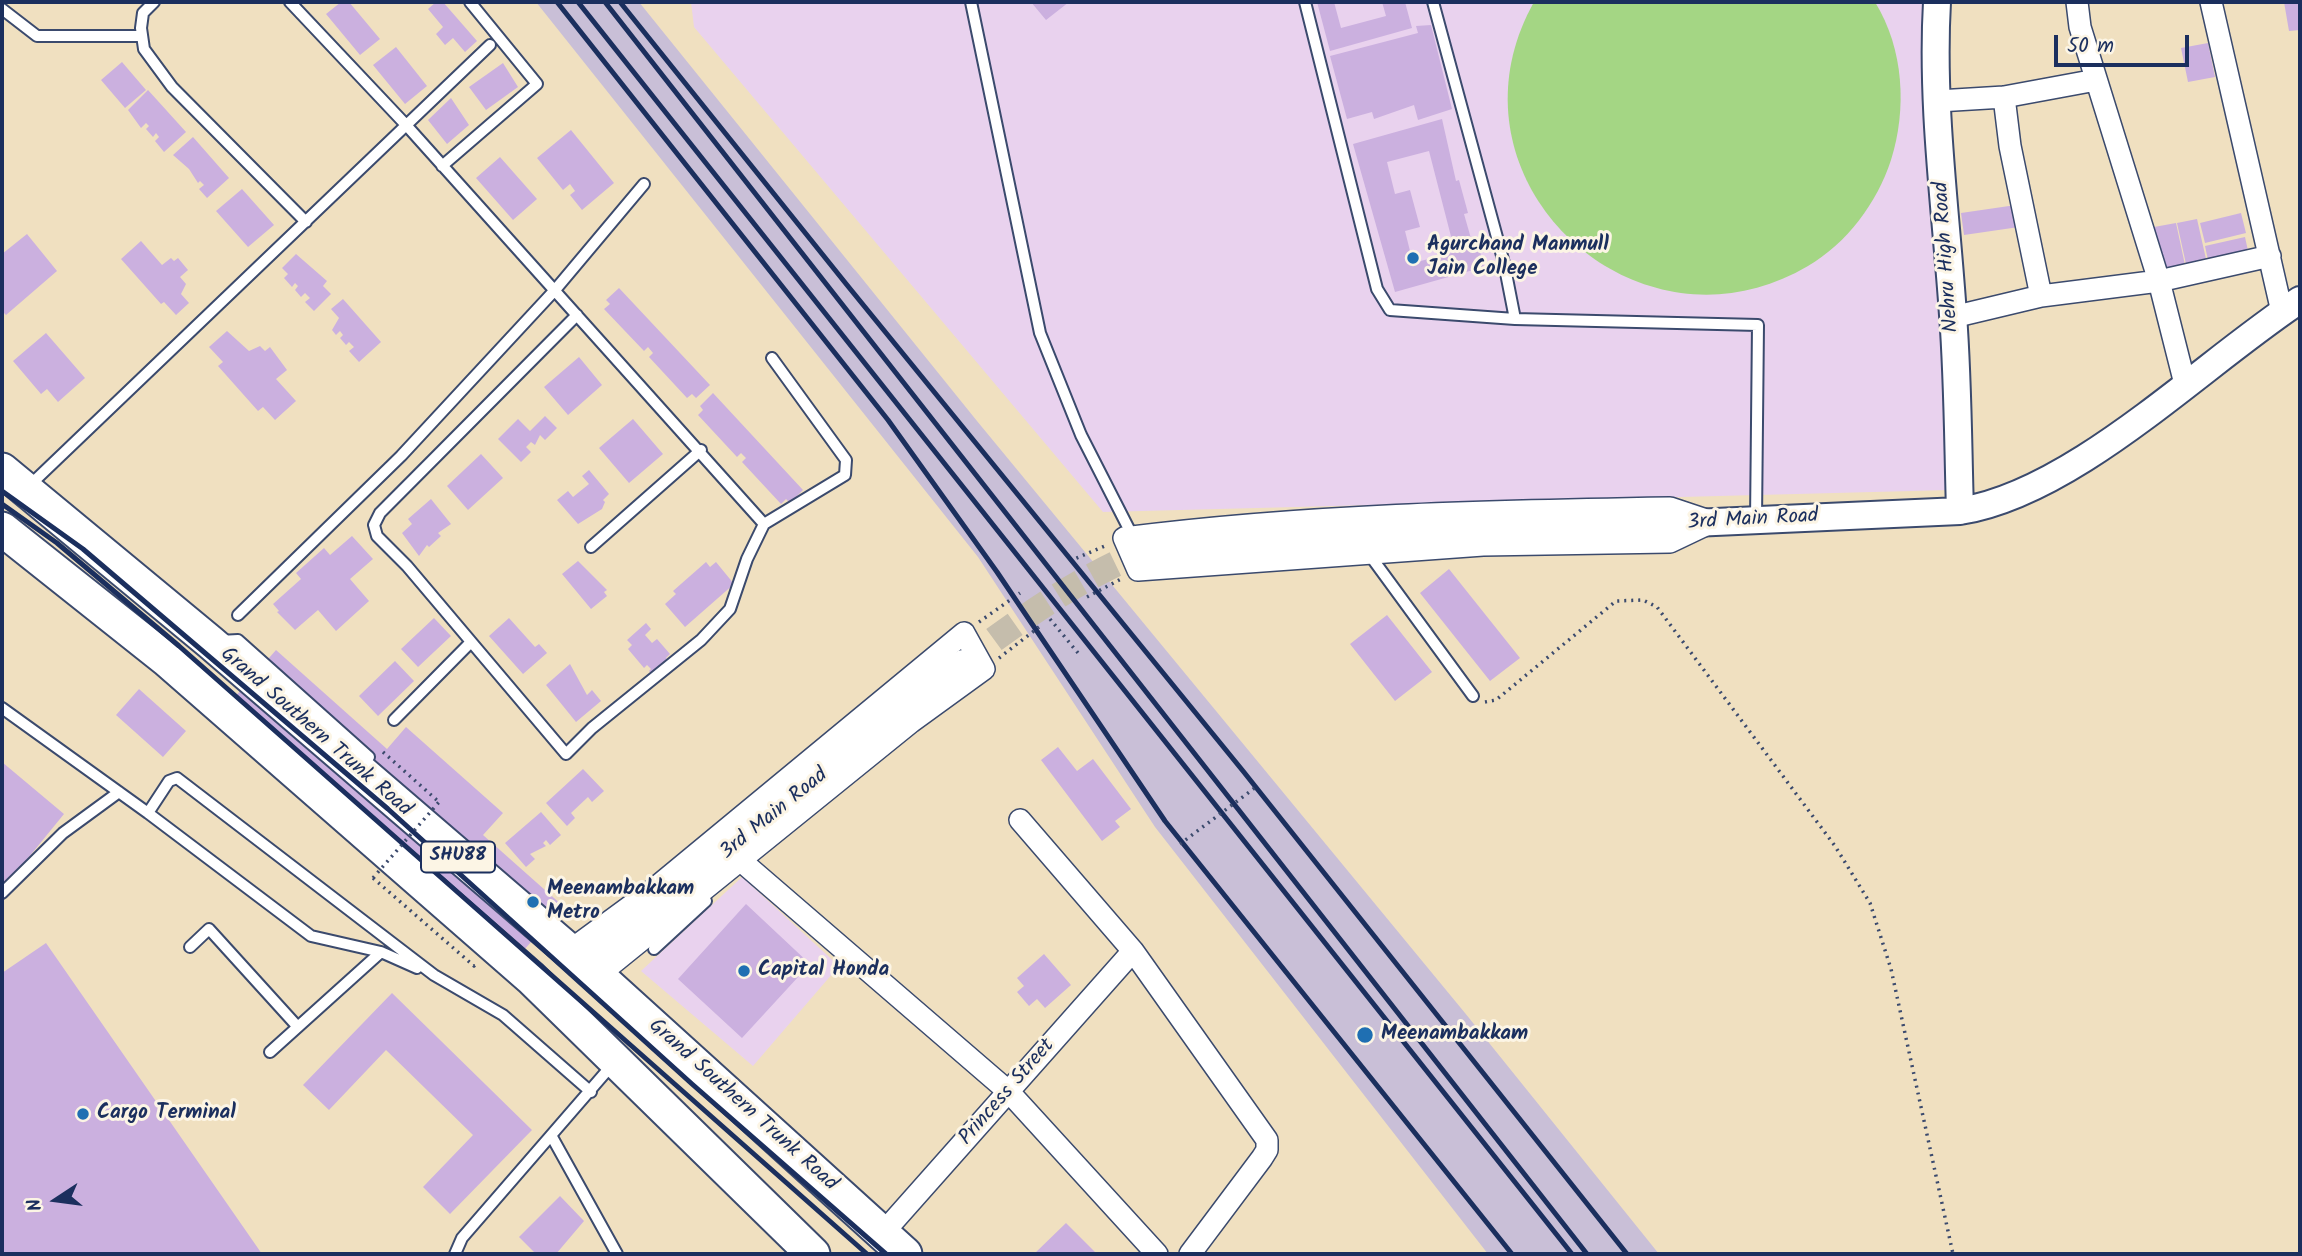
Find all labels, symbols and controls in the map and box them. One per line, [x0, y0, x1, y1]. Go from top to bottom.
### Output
scale bar [2057, 21, 2192, 65]
text: 50 m [2067, 30, 2114, 63]
street label: Nehru High Road [1930, 181, 1966, 333]
place label: Agurchand Manmull Jain College [1427, 233, 1609, 283]
marker: Agurchand Manmull Jain College [1405, 250, 1421, 266]
street label: 3rd Main Road [1687, 505, 1819, 537]
street label: Grand Southern Trunk Road [214, 643, 416, 823]
street label: 3rd Main Road [716, 764, 834, 866]
road number: SHU88 [421, 842, 495, 872]
place label: Meenambakkam Metro [547, 877, 694, 927]
marker: Meenambakkam Metro [525, 894, 541, 910]
place label: Capital Honda [758, 958, 889, 984]
marker: Capital Honda [736, 963, 752, 979]
street label: Grand Southern Trunk Road [642, 1014, 842, 1198]
place label: Meenambakkam [1381, 1022, 1528, 1048]
marker: Meenambakkam [1355, 1025, 1375, 1045]
street label: Princess Street [955, 1035, 1061, 1151]
place label: Cargo Terminal [97, 1101, 236, 1127]
marker: Cargo Terminal [75, 1106, 91, 1122]
north arrow [21, 1165, 91, 1235]
text: N [20, 1196, 52, 1214]

